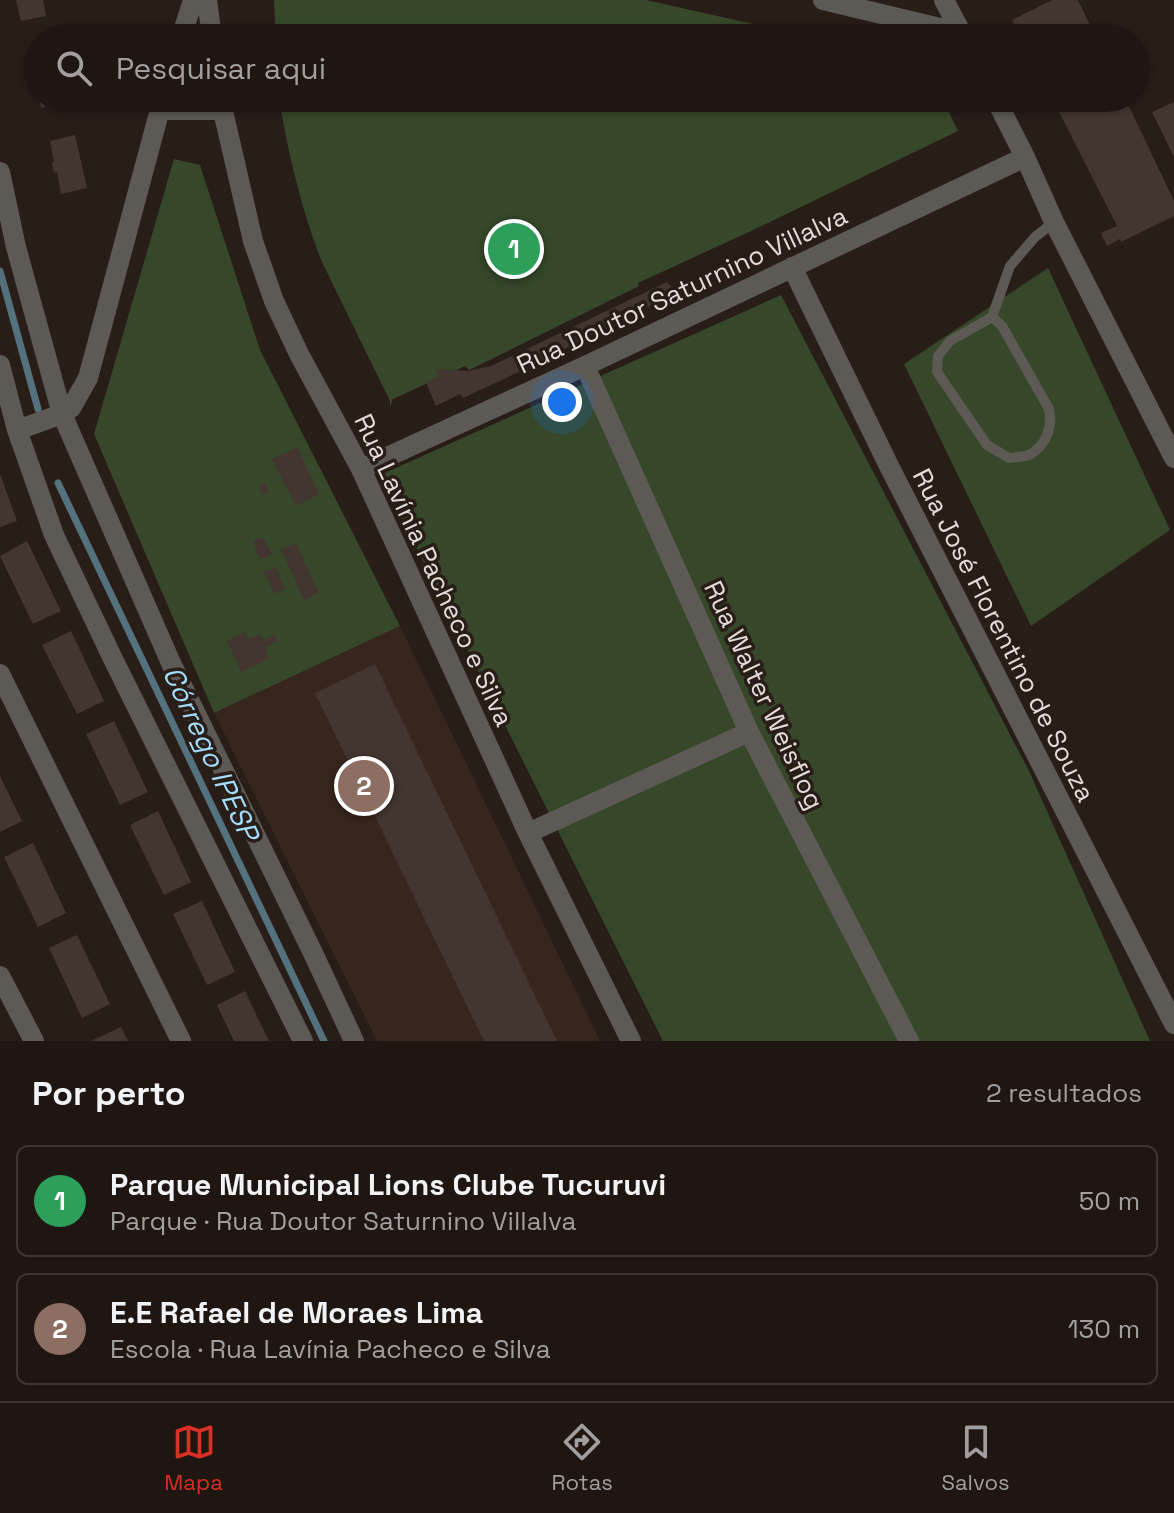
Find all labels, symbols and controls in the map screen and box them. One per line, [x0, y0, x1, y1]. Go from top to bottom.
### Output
search box [24, 24, 1150, 112]
icon: search [52, 46, 96, 90]
text: Pesquisar aqui [116, 49, 326, 88]
street label: Rua Doutor Saturnino Villalva [511, 198, 853, 382]
pin: 1 [488, 219, 540, 279]
your location [542, 382, 582, 422]
street label: Rua Lavínia Pacheco e Silva [347, 408, 522, 732]
street label: Rua José Florentino de Souza [905, 463, 1103, 807]
street label: Rua Walter Weisflog [696, 575, 832, 815]
water label: Córrego IPESP [155, 660, 268, 849]
pin: 2 [338, 756, 390, 816]
text: Por perto [32, 1072, 186, 1115]
text: 2 resultados [986, 1076, 1142, 1110]
text: Parque Municipal Lions Clube Tucuruvi [110, 1165, 666, 1204]
text: 1 [54, 1184, 66, 1218]
text: 50 m [1079, 1184, 1140, 1218]
text: Parque · Rua Doutor Saturnino Villalva [110, 1204, 577, 1238]
text: E.E Rafael de Moraes Lima [110, 1293, 483, 1332]
text: 2 [52, 1312, 68, 1346]
text: 130 m [1068, 1312, 1140, 1346]
text: Escola · Rua Lavínia Pacheco e Silva [110, 1332, 551, 1366]
tab: Mapa [164, 1420, 223, 1496]
tab: Rotas [552, 1420, 613, 1496]
tab: Salvos [941, 1420, 1010, 1496]

